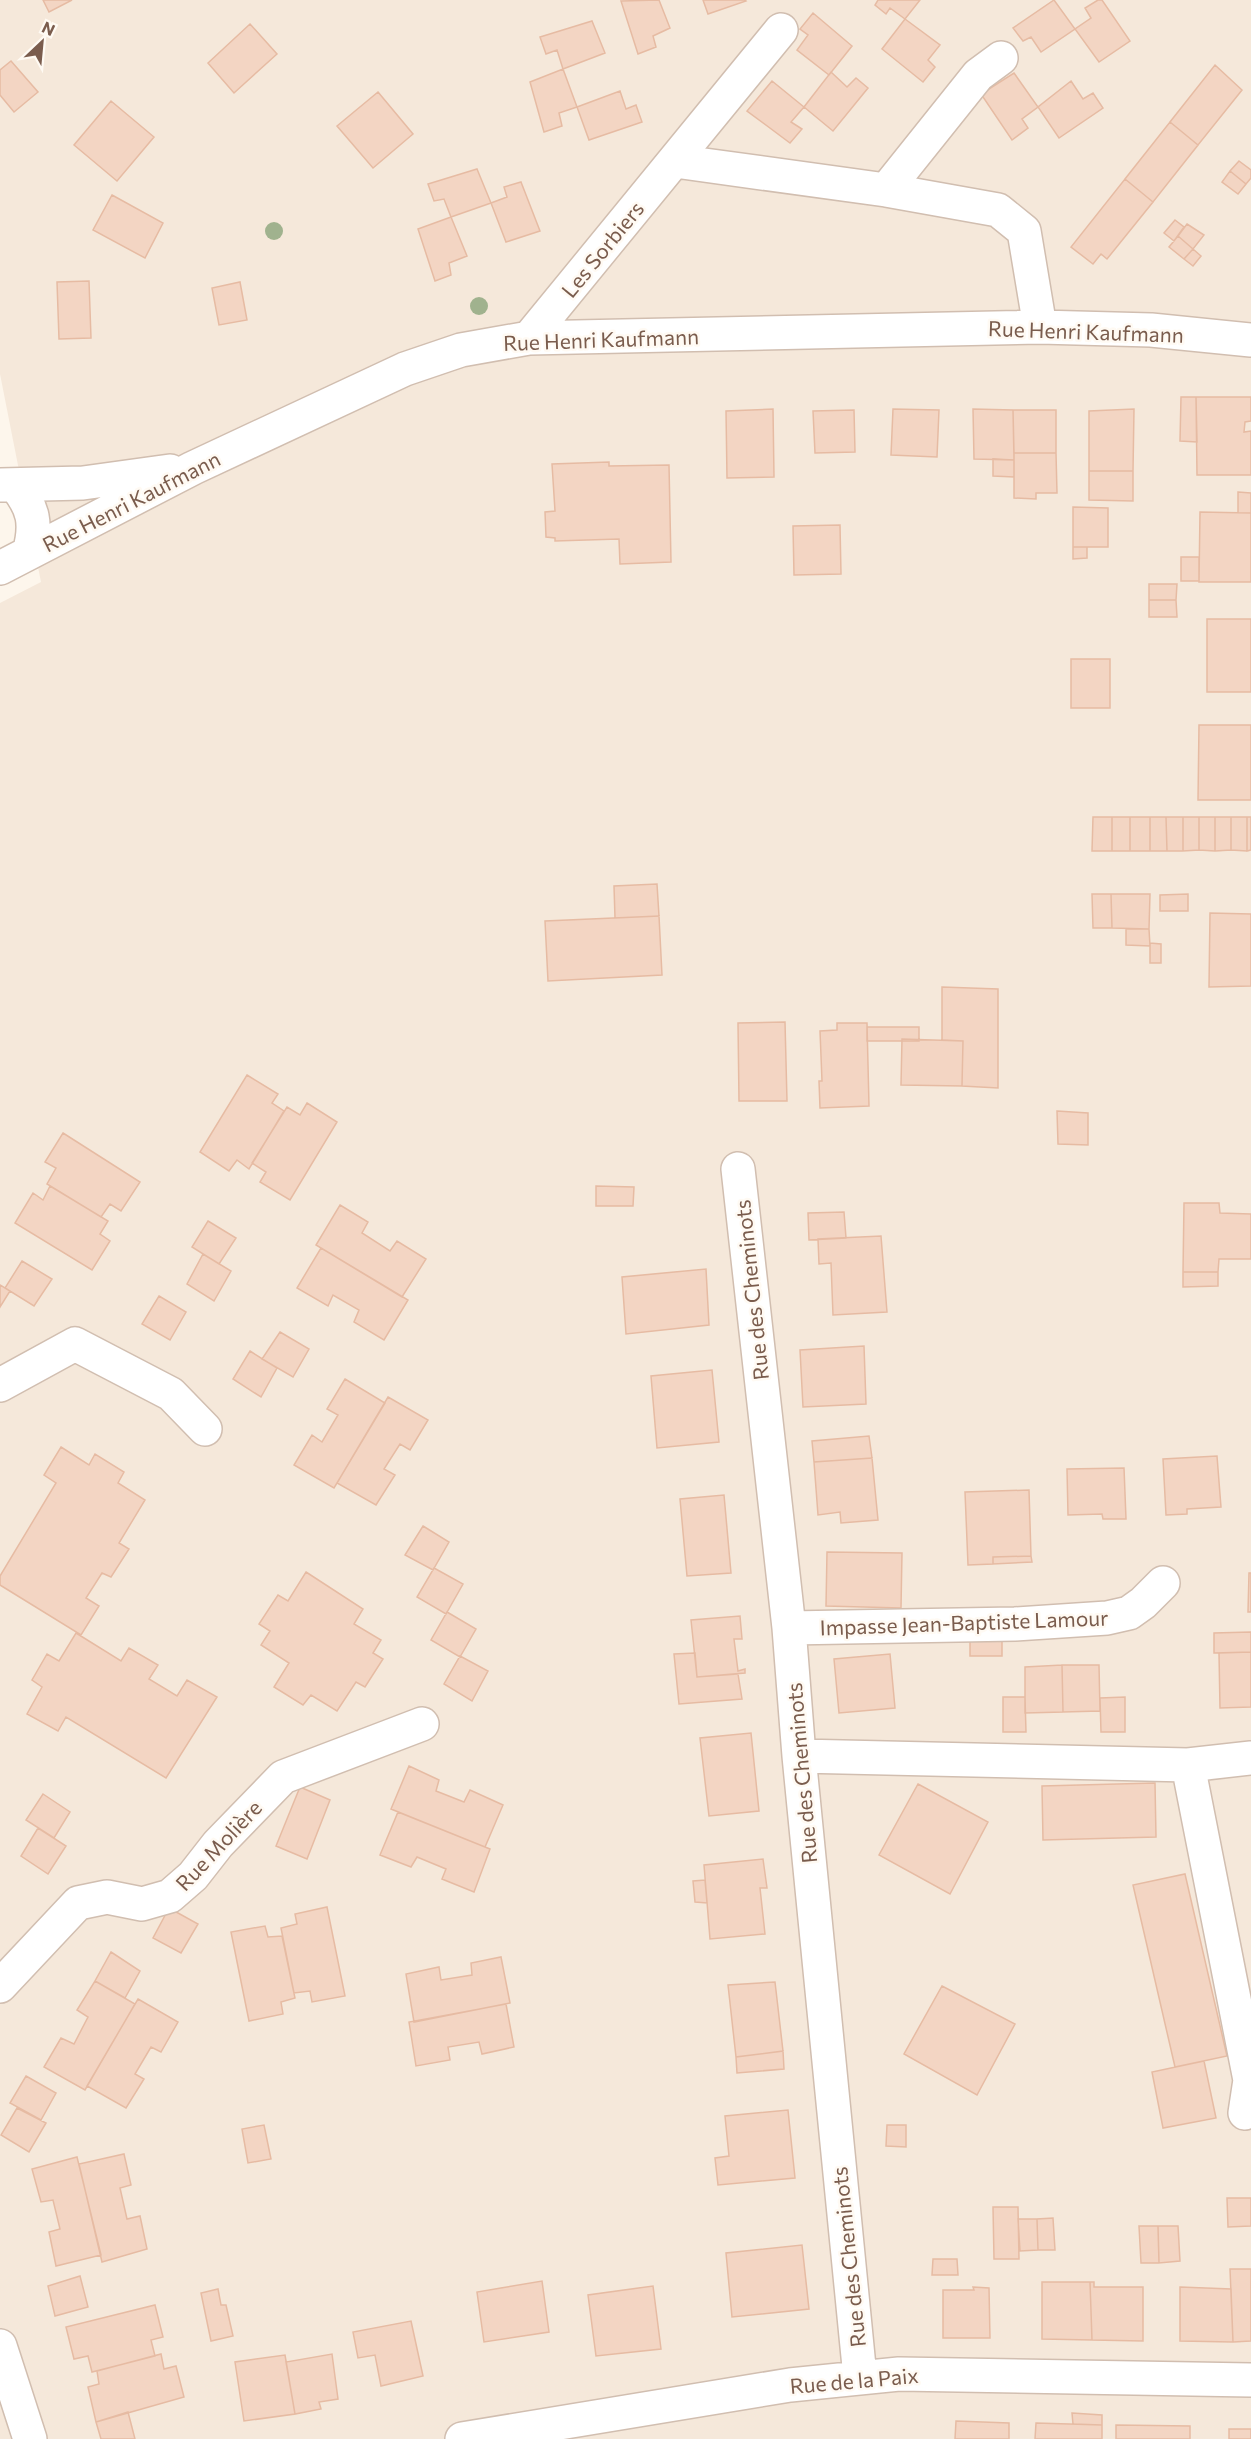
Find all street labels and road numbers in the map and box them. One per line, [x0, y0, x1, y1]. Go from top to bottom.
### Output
street label: Les Sorbiers [556, 196, 648, 302]
street label: Rue Henri Kaufmann [988, 315, 1184, 347]
street label: Rue Henri Kaufmann [503, 323, 699, 355]
street label: Rue Henri Kaufmann [38, 445, 224, 557]
street label: Rue des Cheminots [729, 1199, 773, 1381]
street label: Impasse Jean-Baptiste Lamour [819, 1604, 1109, 1640]
street label: Rue des Cheminots [781, 1682, 821, 1864]
street label: Rue Molière [170, 1795, 266, 1895]
street label: Rue des Cheminots [826, 2166, 870, 2348]
street label: Rue de la Paix [789, 2362, 919, 2398]

